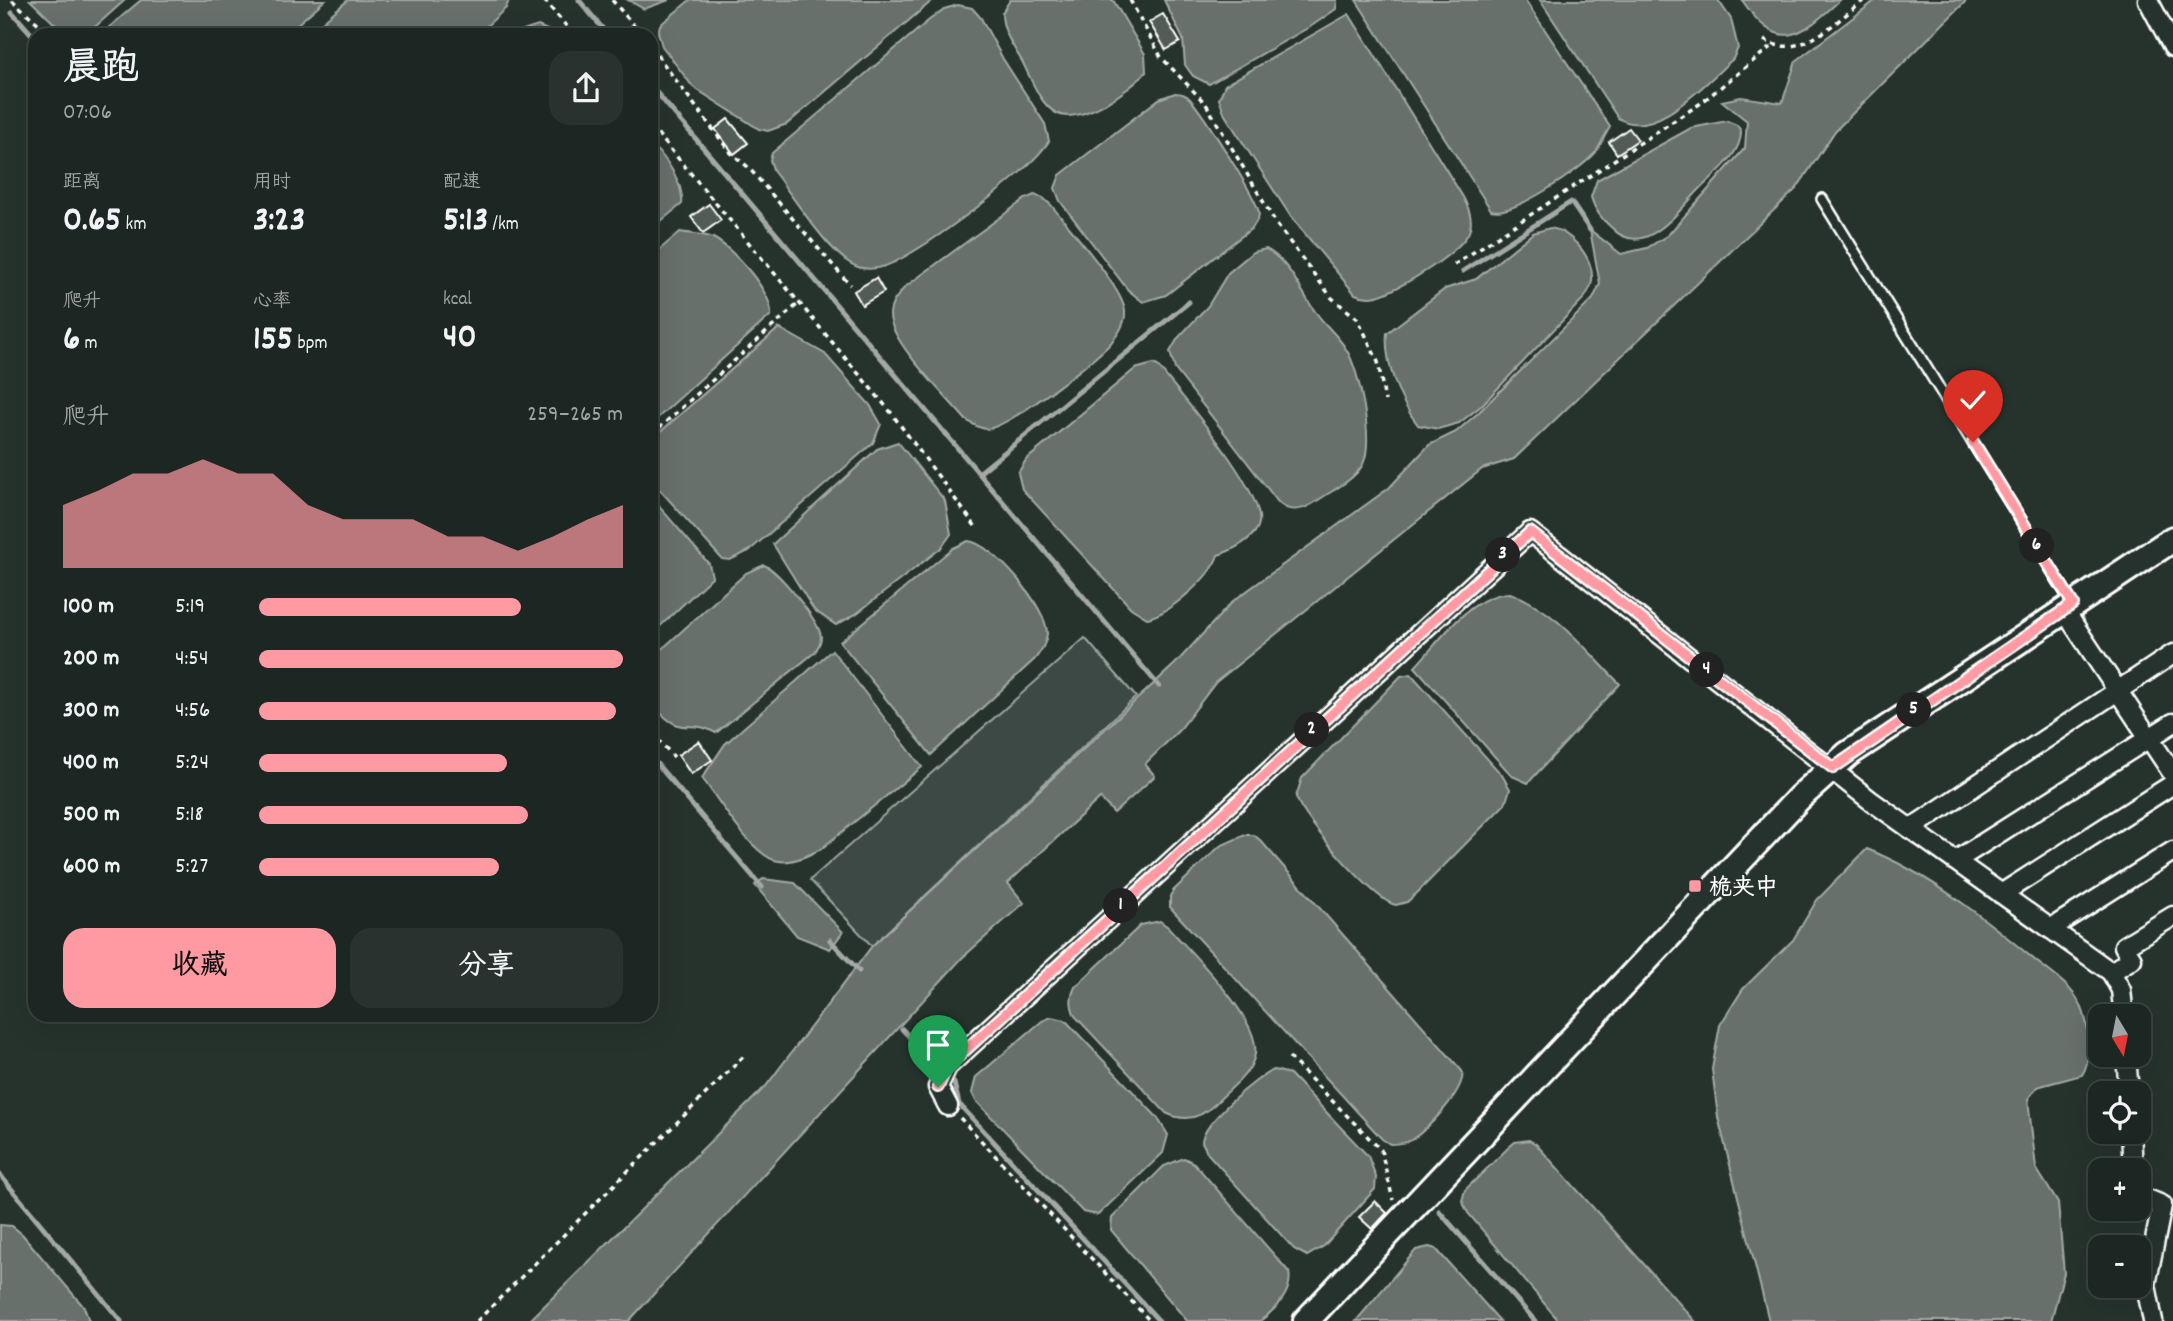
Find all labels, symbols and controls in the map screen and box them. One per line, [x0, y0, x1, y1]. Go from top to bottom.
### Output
text: 晨跑 [63, 43, 139, 98]
button: share [549, 51, 623, 125]
text: 07:06 [63, 97, 112, 130]
text: 距离 [63, 170, 101, 197]
text: 用时 [253, 170, 291, 197]
text: 配速 [443, 170, 481, 197]
text: 0.65 [63, 197, 121, 247]
text: 3:23 [253, 197, 305, 247]
text: 5:13 [443, 197, 488, 247]
text: km [121, 212, 146, 239]
text: /km [488, 212, 519, 239]
text: kcal [443, 287, 472, 314]
text: 爬升 [63, 289, 101, 316]
text: 心率 [253, 289, 291, 316]
text: 40 [443, 314, 477, 364]
text: 6 [63, 316, 80, 366]
text: 155 [253, 316, 293, 366]
text: m [80, 331, 98, 358]
text: bpm [293, 331, 327, 358]
pin [1943, 370, 2003, 442]
icon: check [1954, 381, 1992, 419]
text: 259–265 m [527, 399, 623, 432]
text: 爬升 [63, 402, 109, 435]
pin: 6 [2020, 528, 2054, 564]
text: 6 [2032, 532, 2041, 559]
pin: 3 [1486, 538, 1520, 572]
text: 3 [1498, 541, 1507, 568]
text: 100 m [63, 591, 114, 624]
text: 5:19 [175, 591, 205, 624]
text: 200 m [63, 643, 119, 676]
text: 4:54 [175, 643, 209, 676]
pin: 4 [1690, 652, 1724, 688]
text: 4 [1703, 656, 1710, 683]
pin: 5 [1896, 692, 1932, 728]
text: 300 m [63, 695, 119, 728]
text: 4:56 [175, 695, 210, 728]
text: 5 [1909, 696, 1918, 723]
pin: 2 [1294, 712, 1330, 748]
text: 2 [1307, 716, 1316, 743]
text: 400 m [63, 747, 119, 780]
text: 5:24 [175, 747, 209, 780]
text: 500 m [63, 799, 120, 832]
text: 5:18 [175, 799, 204, 832]
text: 600 m [63, 851, 120, 884]
text: 5:27 [175, 851, 208, 884]
place label: 桅夹中 [1709, 873, 1778, 906]
marker: 桅夹中 [1687, 878, 1703, 894]
pin: 1 [1104, 888, 1138, 923]
text: 1 [1118, 892, 1123, 919]
button: 收藏 [63, 928, 336, 1008]
button: 分享 [350, 928, 623, 1008]
north arrow [2088, 1004, 2151, 1068]
map controls [2088, 1004, 2151, 1298]
pin [908, 1015, 968, 1087]
icon: arrive [919, 1026, 957, 1064]
button: locate [2088, 1081, 2151, 1144]
button: + [2088, 1158, 2151, 1221]
button: − [2088, 1235, 2151, 1298]

